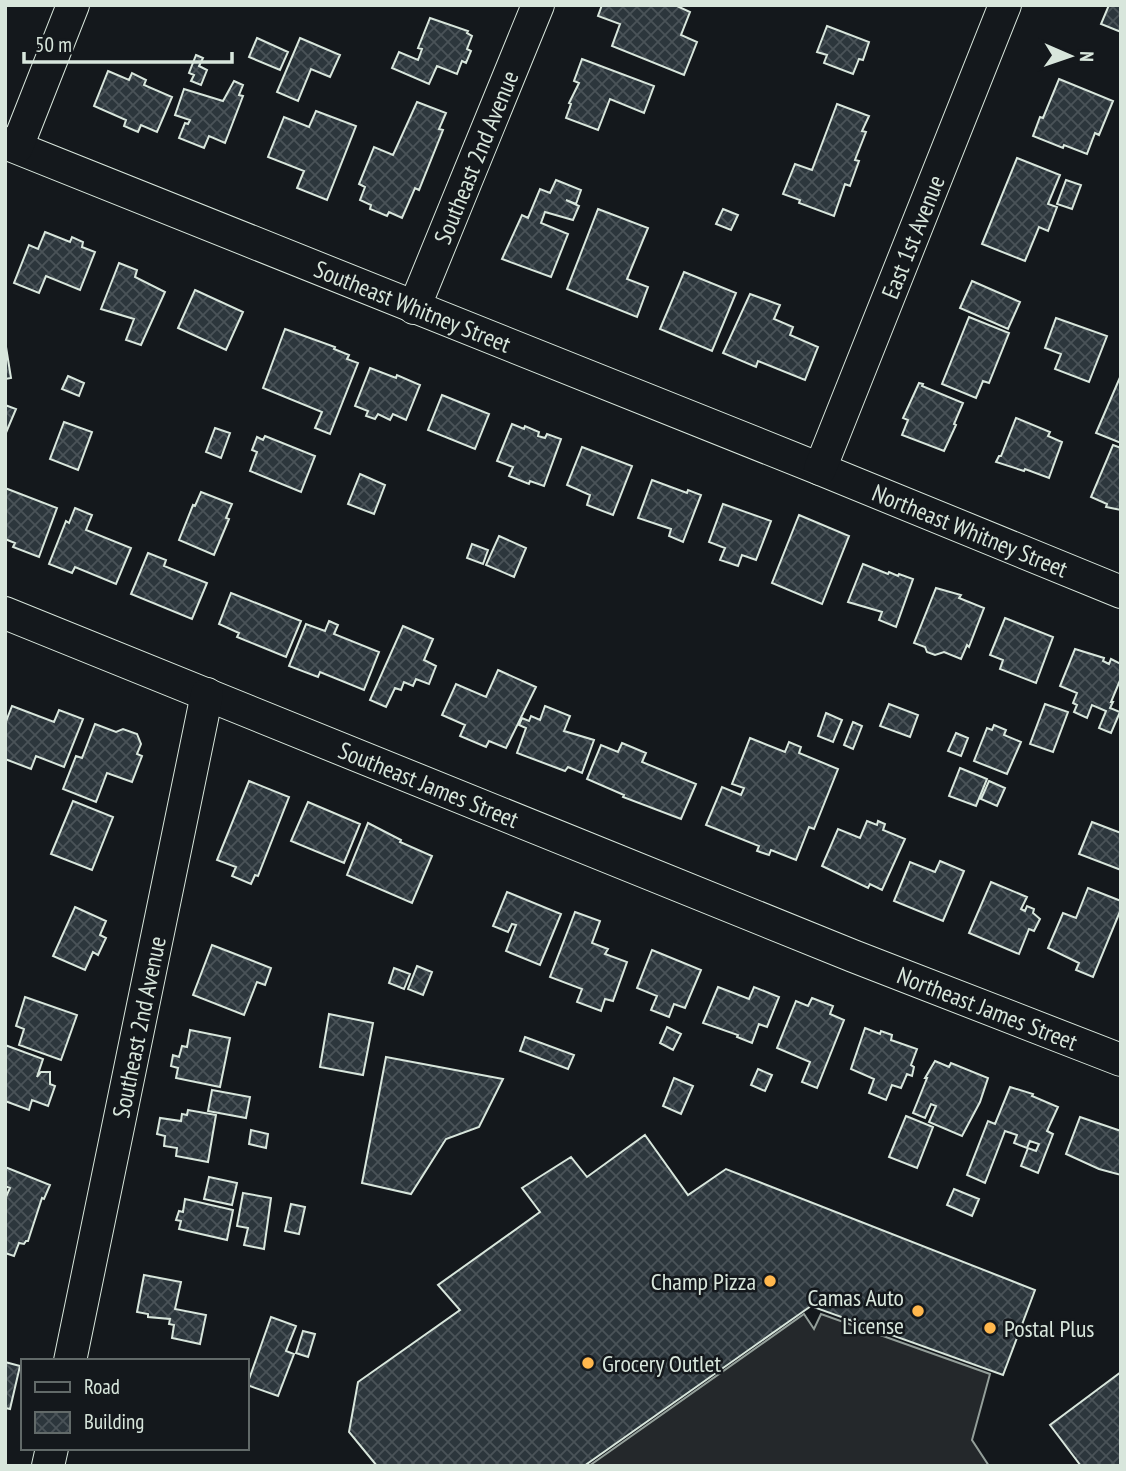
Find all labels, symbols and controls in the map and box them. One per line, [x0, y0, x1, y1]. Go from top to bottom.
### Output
scale bar [24, 21, 233, 65]
north arrow [1035, 21, 1105, 91]
text: 50 m [35, 31, 72, 58]
text: N [1075, 51, 1099, 62]
street label: Southeast 2nd Avenue [426, 66, 525, 248]
street label: East 1st Avenue [874, 170, 951, 303]
street label: Southeast Whitney Street [310, 253, 516, 359]
street label: Northeast Whitney Street [868, 477, 1073, 584]
street label: Southeast James Street [334, 734, 524, 835]
street label: Southeast 2nd Avenue [105, 933, 172, 1120]
street label: Northeast James Street [893, 959, 1082, 1057]
place label: Champ Pizza [651, 1266, 756, 1297]
marker: Champ Pizza [762, 1273, 778, 1289]
place label: Camas Auto License [807, 1282, 904, 1341]
marker: Camas Auto License [910, 1303, 926, 1319]
place label: Postal Plus [1004, 1313, 1094, 1344]
marker: Postal Plus [982, 1320, 998, 1336]
place label: Grocery Outlet [602, 1348, 721, 1379]
marker: Grocery Outlet [580, 1355, 596, 1371]
legend [21, 1359, 248, 1450]
text: Road [84, 1373, 120, 1400]
text: Building [84, 1408, 144, 1435]

